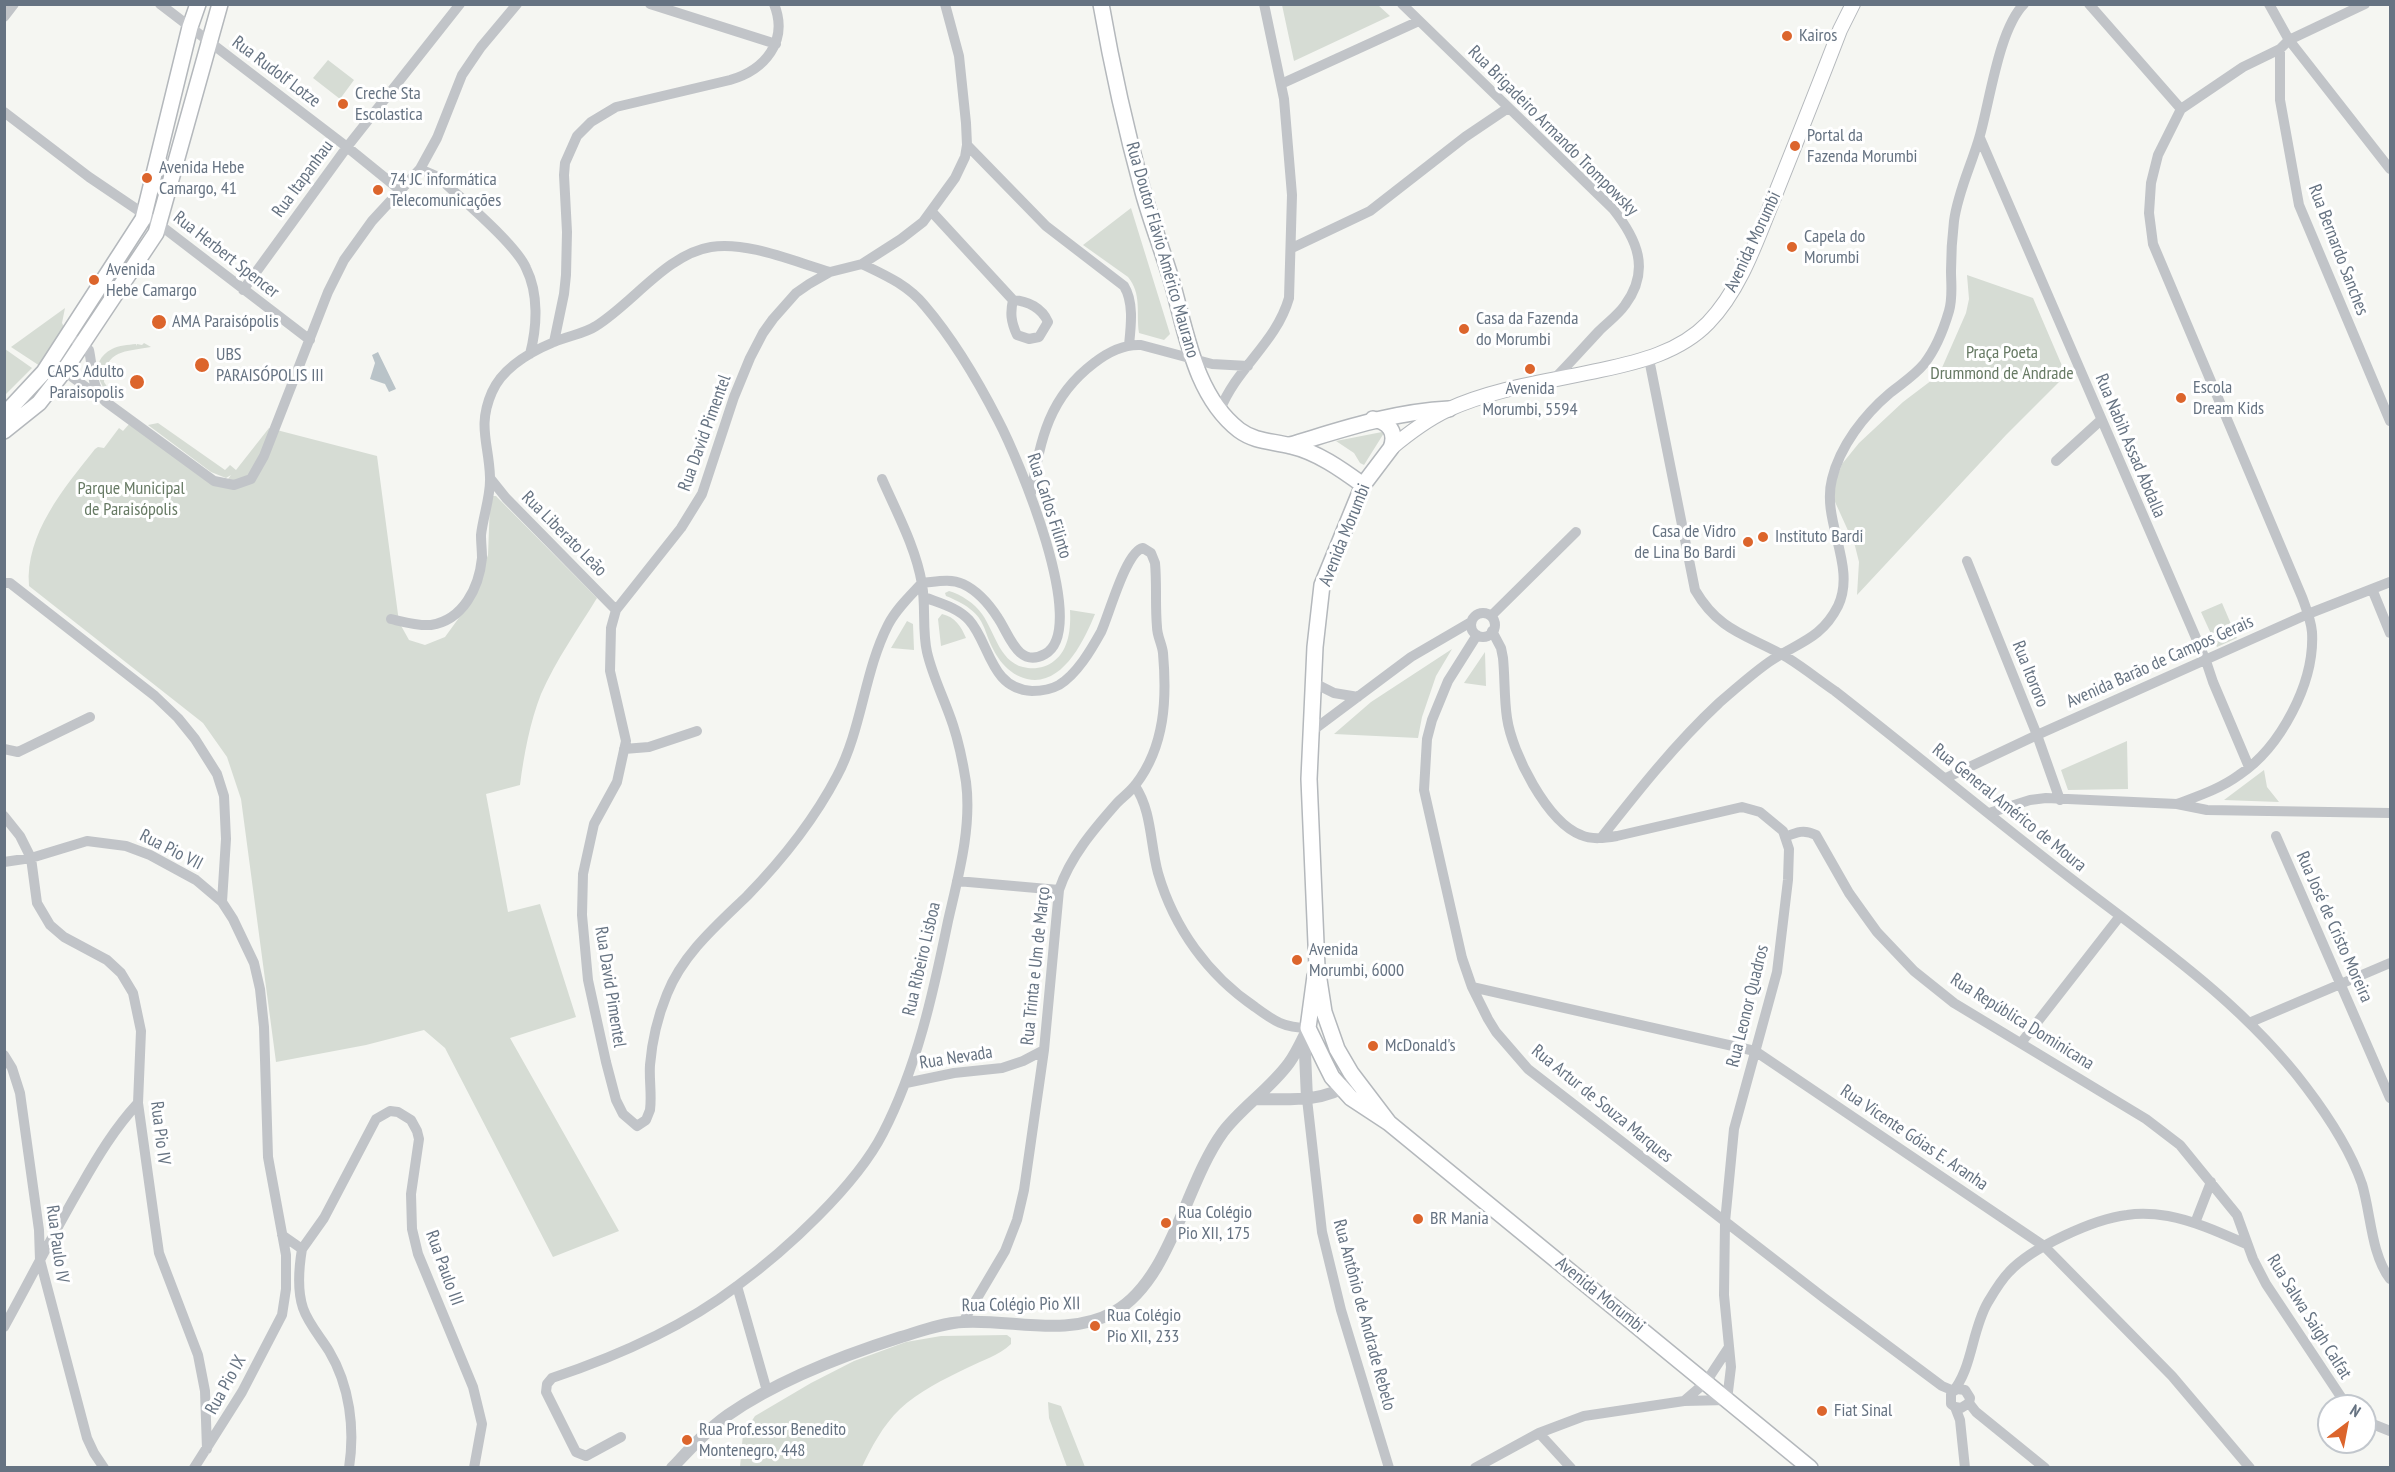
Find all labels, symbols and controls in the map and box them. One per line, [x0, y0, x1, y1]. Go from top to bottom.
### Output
place label: Kairos [1799, 25, 1837, 47]
marker: Kairos [1780, 29, 1794, 43]
street label: Rua Rudolf Lotze [227, 32, 325, 112]
street label: Rua Brigadeiro Armando Trompowsky [1463, 41, 1643, 221]
place label: Creche Sta Escolastica [355, 83, 423, 125]
marker: Creche Sta Escolastica [336, 97, 350, 111]
place label: Portal da Fazenda Morumbi [1807, 125, 1917, 168]
street label: Rua Itapanhau [268, 136, 338, 222]
marker: Portal da Fazenda Morumbi [1788, 139, 1802, 153]
street label: Rua Doutor Flávio Américo Maurano [1121, 140, 1203, 360]
place label: Avenida Hebe Camargo, 41 [159, 157, 244, 200]
place label: 74 JC informática Telecomunicações [390, 169, 501, 212]
marker: Avenida Hebe Camargo, 41 [140, 171, 154, 185]
street label: Rua Bernardo Sanches [2303, 182, 2373, 318]
marker: 74 JC informática Telecomunicações [371, 183, 385, 197]
street label: Avenida Morumbi [1720, 188, 1786, 296]
street label: Rua Herbert Spencer [169, 207, 283, 303]
place label: Capela do Morumbi [1804, 226, 1865, 268]
marker: Capela do Morumbi [1785, 240, 1799, 254]
place label: Avenida Hebe Camargo [106, 259, 197, 302]
marker: Avenida Hebe Camargo [87, 273, 101, 287]
place label: Casa da Fazenda do Morumbi [1476, 308, 1578, 350]
place label: AMA Paraisópolis [172, 311, 279, 333]
marker: AMA Paraisópolis [150, 313, 168, 331]
marker: Casa da Fazenda do Morumbi [1457, 322, 1471, 336]
park label: Praça Poeta Drummond de Andrade [1930, 342, 2074, 385]
place label: UBS PARAISÓPOLIS III [216, 344, 324, 386]
marker: UBS PARAISÓPOLIS III [193, 356, 211, 374]
place label: CAPS Adulto Paraisopolis [47, 361, 124, 404]
marker: Avenida Morumbi, 5594 [1523, 362, 1537, 376]
street label: Rua Nabih Assad Abdalla [2090, 371, 2170, 521]
street label: Rua David Pimentel [674, 372, 736, 494]
marker: CAPS Adulto Paraisopolis [128, 373, 146, 391]
place label: Escola Dream Kids [2193, 377, 2264, 420]
place label: Avenida Morumbi, 5594 [1483, 378, 1577, 420]
marker: Escola Dream Kids [2174, 391, 2188, 405]
street label: Rua Carlos Filinto [1022, 451, 1076, 561]
park label: Parque Municipal de Paraisópolis [77, 478, 185, 520]
street label: Avenida Morumbi [1315, 481, 1375, 589]
street label: Rua Liberato Leão [517, 487, 611, 581]
place label: Casa de Vidro de Lina Bo Bardi [1634, 521, 1736, 564]
place label: Instituto Bardi [1775, 526, 1864, 548]
marker: Instituto Bardi [1756, 530, 1770, 544]
marker: Casa de Vidro de Lina Bo Bardi [1741, 535, 1755, 549]
street label: Avenida Barão de Campos Gerais [2063, 611, 2257, 713]
street label: Rua Itororo [2007, 638, 2053, 710]
street label: Rua General Américo de Moura [1928, 739, 2090, 877]
street label: Rua Pio VII [136, 825, 206, 875]
street label: Rua José de Cristo Moreira [2291, 848, 2377, 1006]
street label: Rua Trinta e Um de Março [1017, 886, 1055, 1046]
street label: Rua Ribeiro Lisboa [898, 900, 946, 1018]
street label: Rua David Pimentel [590, 925, 630, 1049]
place label: Avenida Morumbi, 6000 [1309, 939, 1404, 982]
street label: Rua Leonor Quadros [1722, 943, 1774, 1069]
marker: Avenida Morumbi, 6000 [1290, 953, 1304, 967]
street label: Rua República Dominicana [1946, 969, 2098, 1075]
place label: McDonald's [1385, 1035, 1456, 1057]
marker: McDonald's [1366, 1039, 1380, 1053]
street label: Rua Artur de Souza Marques [1527, 1040, 1677, 1168]
street label: Rua Nevada [918, 1042, 994, 1074]
street label: Rua Vicente Góias E. Aranha [1836, 1081, 1992, 1195]
street label: Rua Pio IV [145, 1100, 175, 1166]
place label: Rua Colégio Pio XII, 175 [1178, 1202, 1252, 1244]
street label: Rua Paulo IV [41, 1204, 73, 1284]
place label: BR Mania [1430, 1208, 1489, 1230]
marker: BR Mania [1411, 1212, 1425, 1226]
marker: Rua Colégio Pio XII, 175 [1159, 1216, 1173, 1230]
street label: Rua Antônio de Andrade Rebelo [1328, 1217, 1400, 1413]
street label: Rua Paulo III [420, 1227, 468, 1309]
street label: Rua Salwa Saigh Calfat [2262, 1251, 2356, 1383]
street label: Avenida Morumbi [1551, 1252, 1649, 1338]
street label: Rua Colégio Pio XII [961, 1293, 1081, 1317]
place label: Rua Colégio Pio XII, 233 [1107, 1305, 1181, 1348]
marker: Rua Colégio Pio XII, 233 [1088, 1319, 1102, 1333]
street label: Rua Pio IX [201, 1352, 251, 1418]
north arrow [2317, 1394, 2377, 1454]
place label: Fiat Sinal [1834, 1400, 1892, 1422]
text: N [2347, 1400, 2364, 1421]
marker: Fiat Sinal [1815, 1404, 1829, 1418]
place label: Rua Prof.essor Benedito Montenegro, 448 [699, 1419, 846, 1462]
marker: Rua Prof.essor Benedito Montenegro, 448 [680, 1433, 694, 1447]

